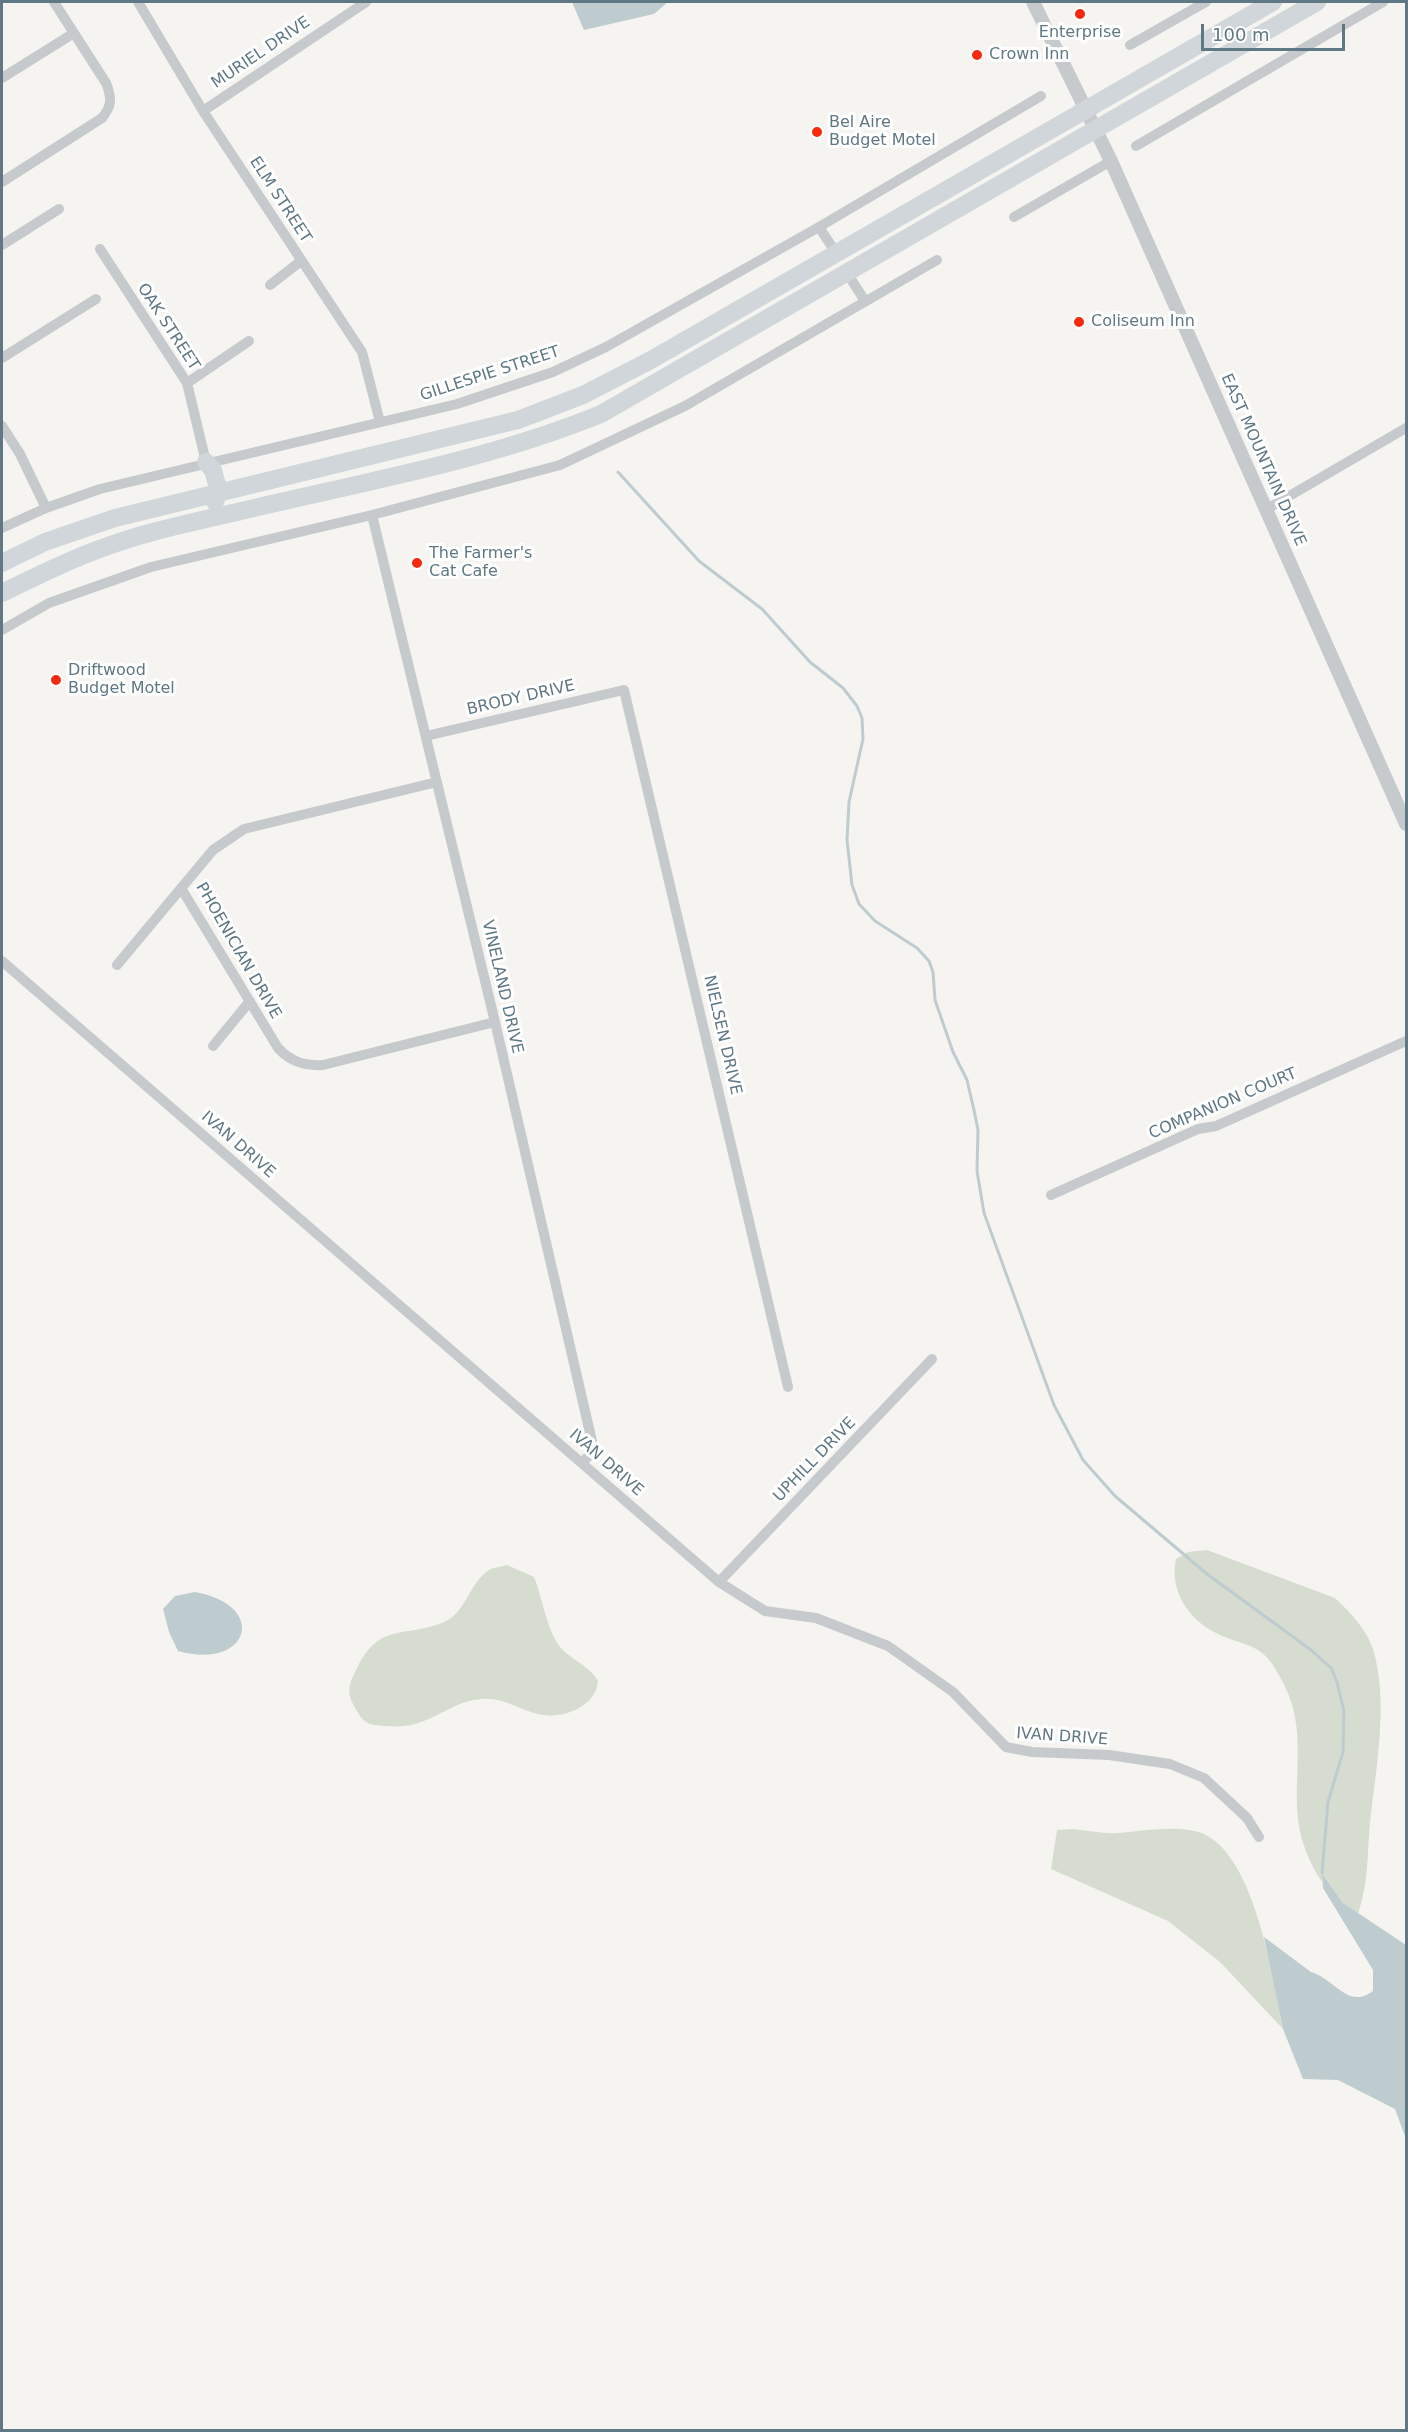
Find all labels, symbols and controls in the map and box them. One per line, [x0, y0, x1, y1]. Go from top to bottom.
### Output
marker: Enterprise [1073, 7, 1087, 21]
scale bar [1204, 12, 1348, 50]
street label: MURIEL DRIVE [208, 13, 314, 93]
place label: Enterprise [1039, 23, 1121, 43]
text: 100 m [1212, 24, 1270, 45]
place label: Crown Inn [989, 45, 1070, 65]
marker: Crown Inn [970, 48, 984, 62]
place label: Bel Aire Budget Motel [829, 113, 936, 151]
marker: Bel Aire Budget Motel [810, 125, 824, 139]
street label: ELM STREET [245, 153, 315, 247]
street label: OAK STREET [133, 280, 203, 374]
place label: Coliseum Inn [1091, 312, 1195, 332]
marker: Coliseum Inn [1072, 315, 1086, 329]
street label: GILLESPIE STREET [418, 342, 562, 406]
street label: EAST MOUNTAIN DRIVE [1216, 371, 1310, 549]
place label: The Farmer's Cat Cafe [429, 544, 532, 582]
marker: The Farmer's Cat Cafe [410, 556, 424, 570]
place label: Driftwood Budget Motel [68, 661, 175, 699]
marker: Driftwood Budget Motel [49, 673, 63, 687]
street label: BRODY DRIVE [465, 676, 577, 720]
street label: PHOENICIAN DRIVE [191, 879, 285, 1023]
street label: VINELAND DRIVE [477, 918, 527, 1056]
street label: NIELSEN DRIVE [699, 973, 745, 1097]
street label: COMPANION COURT [1146, 1064, 1300, 1144]
street label: IVAN DRIVE [197, 1108, 279, 1182]
street label: UPHILL DRIVE [770, 1414, 860, 1506]
street label: IVAN DRIVE [565, 1426, 647, 1500]
street label: IVAN DRIVE [1016, 1724, 1108, 1750]

